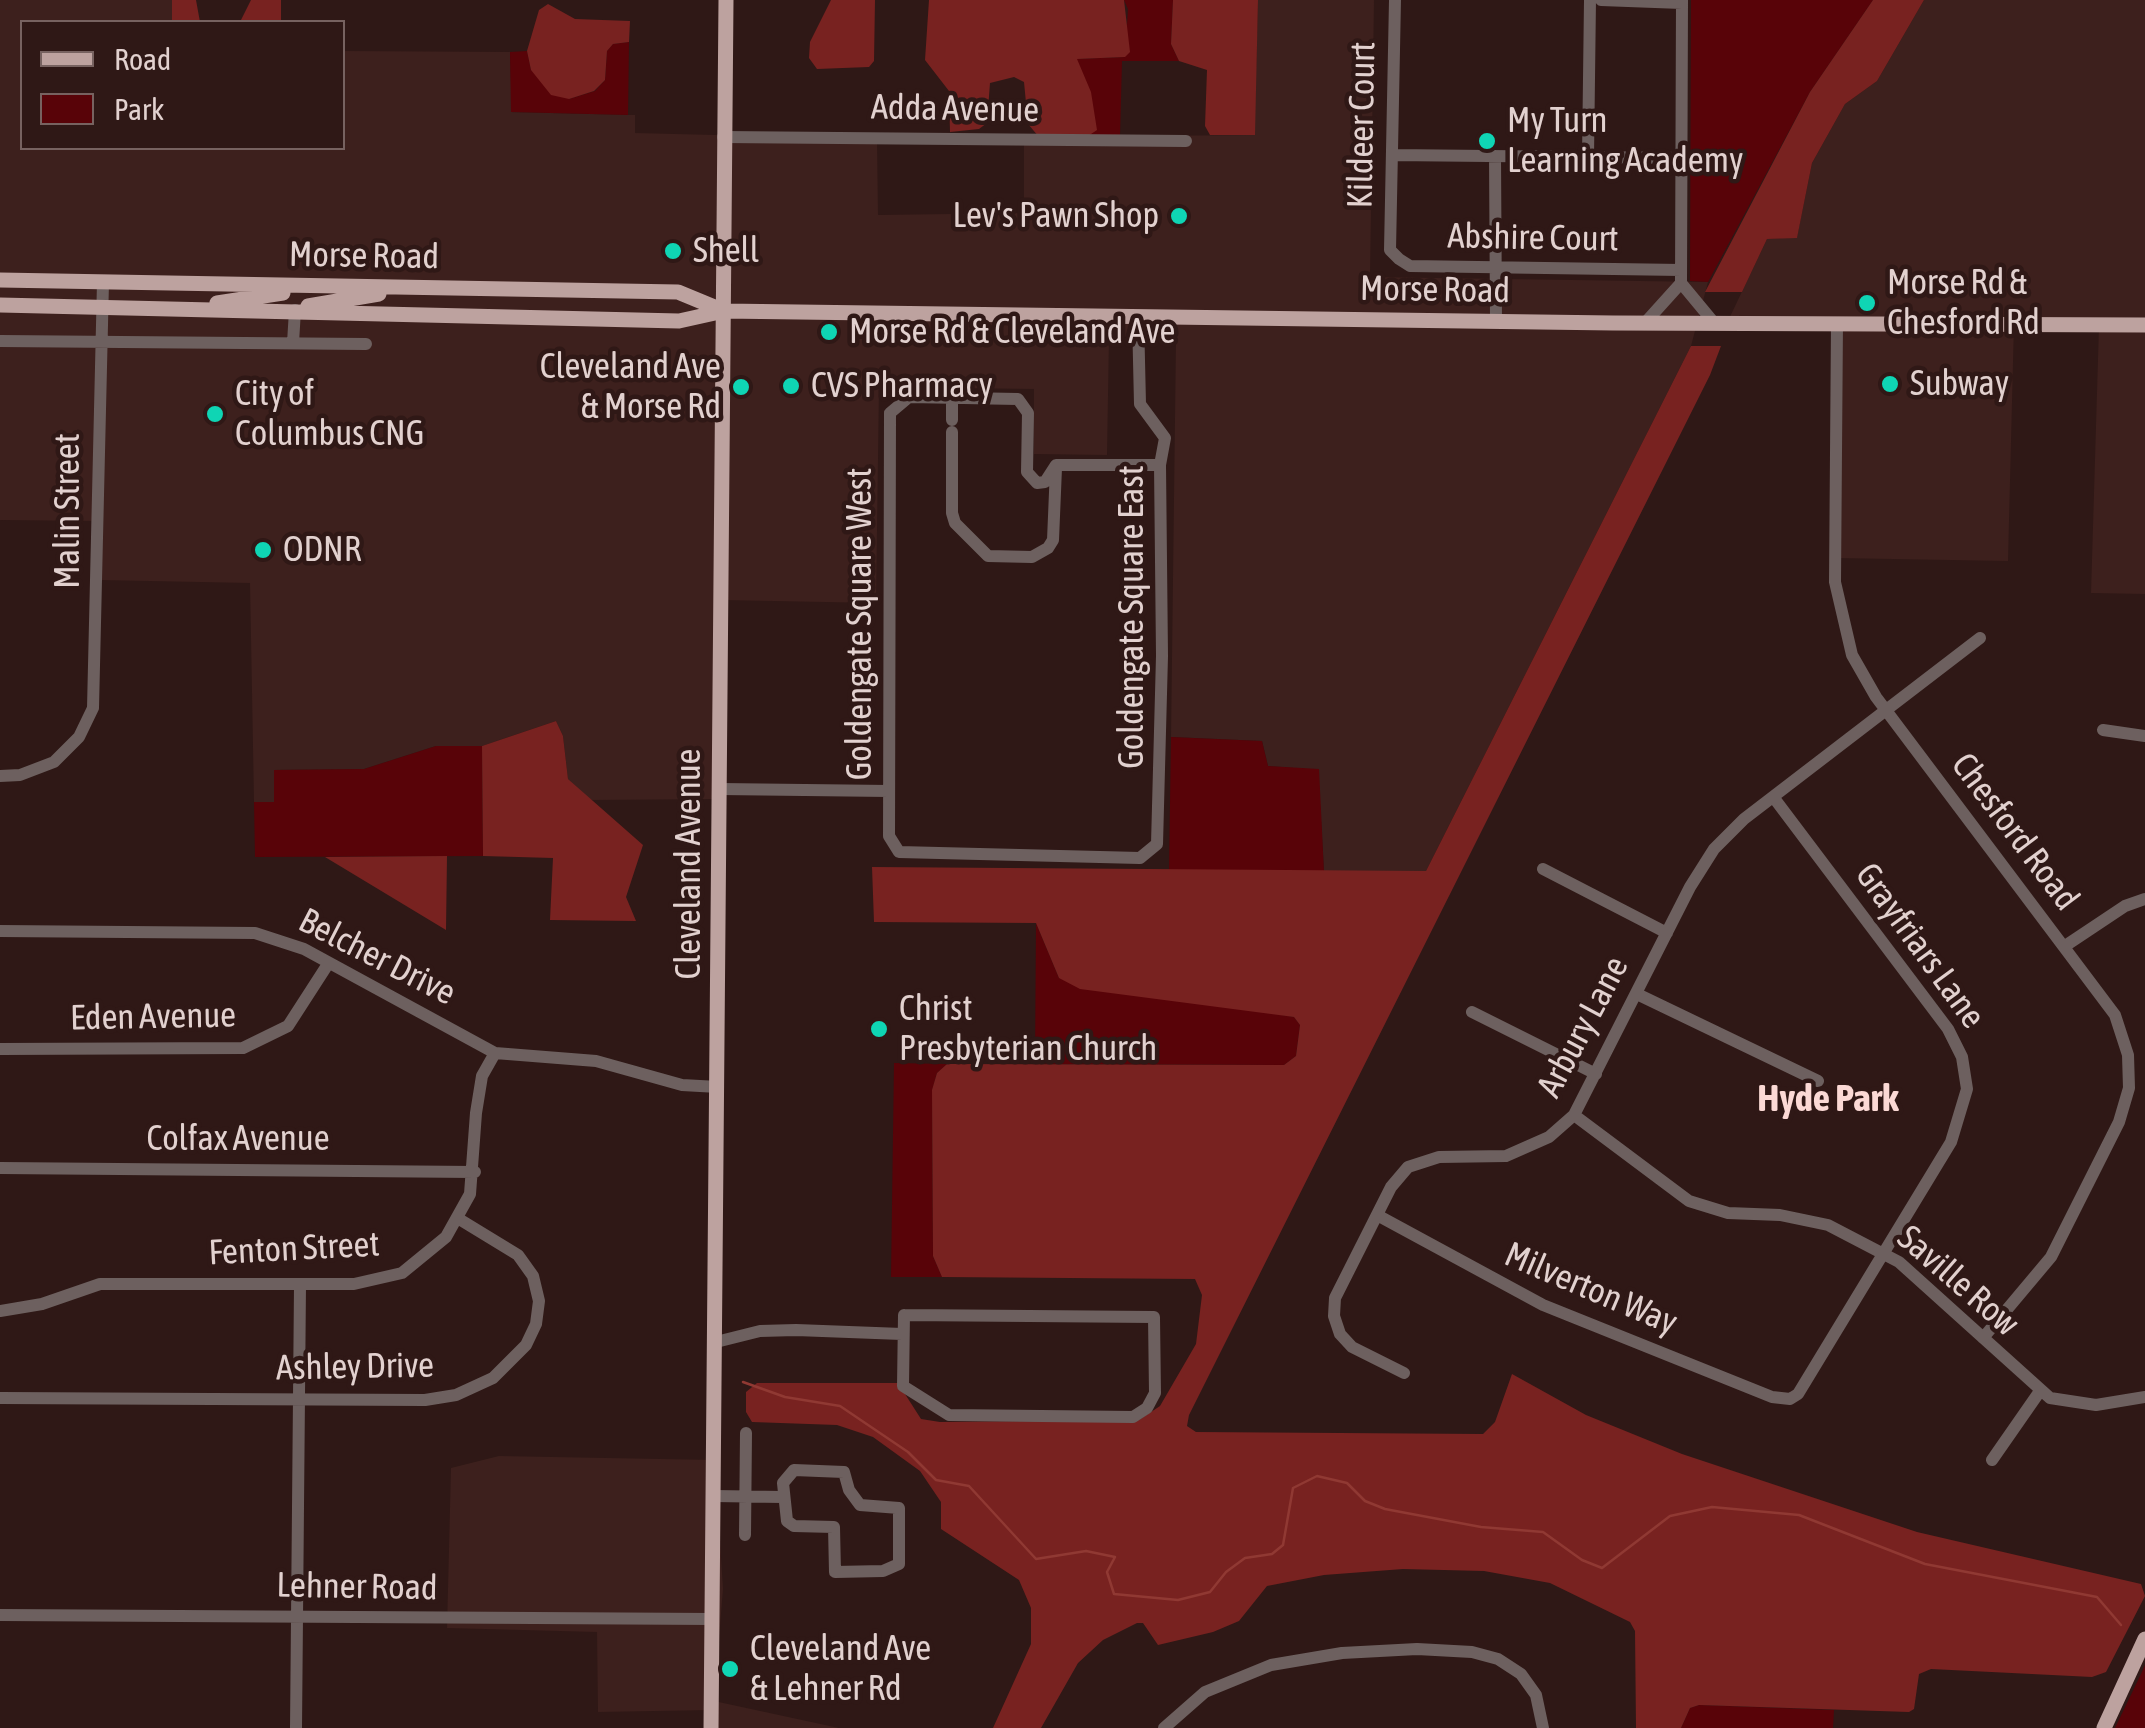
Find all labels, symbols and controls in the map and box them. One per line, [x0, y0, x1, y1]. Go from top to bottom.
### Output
legend [20, 20, 345, 150]
street label: Kildeer Court [1340, 41, 1384, 209]
text: Road [114, 42, 171, 76]
street label: Adda Avenue [871, 87, 1039, 131]
text: Park [114, 92, 164, 126]
place label: My Turn Learning Academy [1507, 100, 1743, 182]
marker: My Turn Learning Academy [1476, 130, 1498, 152]
place label: Lev's Pawn Shop [953, 195, 1159, 237]
marker: Lev's Pawn Shop [1168, 205, 1190, 227]
street label: Abshire Court [1447, 216, 1619, 260]
place label: Shell [693, 230, 759, 272]
street label: Morse Road [289, 234, 439, 278]
marker: Shell [662, 240, 684, 262]
place label: Morse Rd & Chesford Rd [1887, 262, 2040, 344]
street label: Morse Road [1360, 268, 1510, 312]
marker: Morse Rd & Chesford Rd [1856, 292, 1878, 314]
place label: Morse Rd & Cleveland Ave [849, 311, 1175, 353]
marker: Morse Rd & Cleveland Ave [818, 321, 840, 343]
place label: Cleveland Ave & Morse Rd [540, 346, 721, 428]
place label: Subway [1910, 363, 2009, 405]
place label: CVS Pharmacy [811, 365, 993, 407]
place label: City of Columbus CNG [235, 373, 424, 455]
marker: Subway [1879, 373, 1901, 395]
marker: CVS Pharmacy [780, 375, 802, 397]
marker: Cleveland Ave & Morse Rd [730, 376, 752, 398]
marker: City of Columbus CNG [204, 403, 226, 425]
street label: Malin Street [47, 433, 89, 589]
street label: Goldengate Square East [1111, 465, 1153, 769]
street label: Goldengate Square West [839, 468, 881, 780]
place label: ODNR [283, 529, 361, 571]
marker: ODNR [252, 539, 274, 561]
street label: Chesford Road [1942, 745, 2088, 919]
street label: Cleveland Avenue [668, 749, 710, 979]
street label: Grayfriars Lane [1846, 855, 1994, 1037]
street label: Belcher Drive [292, 900, 462, 1014]
street label: Arbury Lane [1528, 950, 1638, 1104]
place label: Christ Presbyterian Church [899, 988, 1157, 1070]
street label: Eden Avenue [70, 995, 236, 1039]
marker: Christ Presbyterian Church [868, 1018, 890, 1040]
district label: Hyde Park [1757, 1076, 1899, 1122]
street label: Colfax Avenue [146, 1118, 330, 1160]
street label: Saville Row [1889, 1217, 2027, 1345]
street label: Fenton Street [208, 1224, 380, 1274]
street label: Milverton Way [1498, 1234, 1684, 1344]
street label: Ashley Drive [276, 1345, 434, 1389]
street label: Lehner Road [276, 1565, 438, 1609]
place label: Cleveland Ave & Lehner Rd [750, 1628, 931, 1710]
marker: Cleveland Ave & Lehner Rd [719, 1658, 741, 1680]

